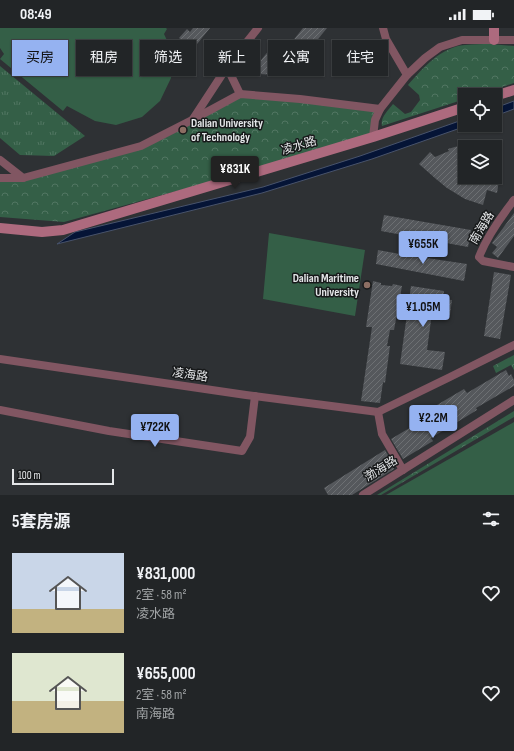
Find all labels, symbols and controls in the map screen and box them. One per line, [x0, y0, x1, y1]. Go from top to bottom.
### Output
text: 08:49 [20, 5, 52, 24]
chip: 买房 [12, 40, 68, 76]
chip: 租房 [76, 40, 132, 76]
chip: 筛选 [140, 40, 196, 76]
chip: 新上 [204, 40, 260, 76]
chip: 公寓 [268, 40, 324, 76]
chip: 住宅 [332, 40, 388, 76]
map controls [458, 88, 502, 184]
button: locate [458, 88, 502, 132]
place label: Dalian University of Technology [191, 116, 263, 145]
marker: Dalian University of Technology [178, 125, 188, 135]
street label: 凌水路 [280, 134, 318, 158]
button: layers [458, 140, 502, 184]
pin: ¥831K [207, 156, 263, 190]
text: ¥831K [220, 161, 250, 177]
street label: 南海路 [466, 209, 498, 247]
pin: ¥655K [395, 231, 451, 265]
text: ¥655K [408, 236, 438, 252]
place label: Dalian Maritime University [293, 271, 359, 300]
marker: Dalian Maritime University [362, 280, 372, 290]
pin: ¥1.05M [390, 294, 456, 328]
text: ¥1.05M [406, 299, 440, 315]
street label: 凌海路 [171, 365, 209, 385]
pin: ¥2.2M [405, 405, 461, 439]
text: ¥2.2M [418, 410, 448, 426]
pin: ¥722K [127, 414, 183, 448]
text: ¥722K [140, 419, 170, 435]
street label: 渤海路 [362, 453, 400, 485]
scale bar [12, 467, 114, 486]
text: 100 m [18, 469, 40, 482]
icon: filters [480, 508, 502, 530]
text: 5套房源 [12, 512, 70, 532]
text: ¥831,000 [136, 564, 195, 584]
icon: home [44, 569, 92, 617]
icon: heart [480, 582, 502, 604]
text: 2室 · 58 m² [136, 587, 186, 603]
text: 凌水路 [136, 606, 175, 622]
text: ¥655,000 [136, 664, 196, 684]
icon: home [44, 669, 92, 717]
icon: heart [480, 682, 502, 704]
text: 2室 · 58 m² [136, 687, 186, 703]
text: 南海路 [136, 706, 175, 722]

